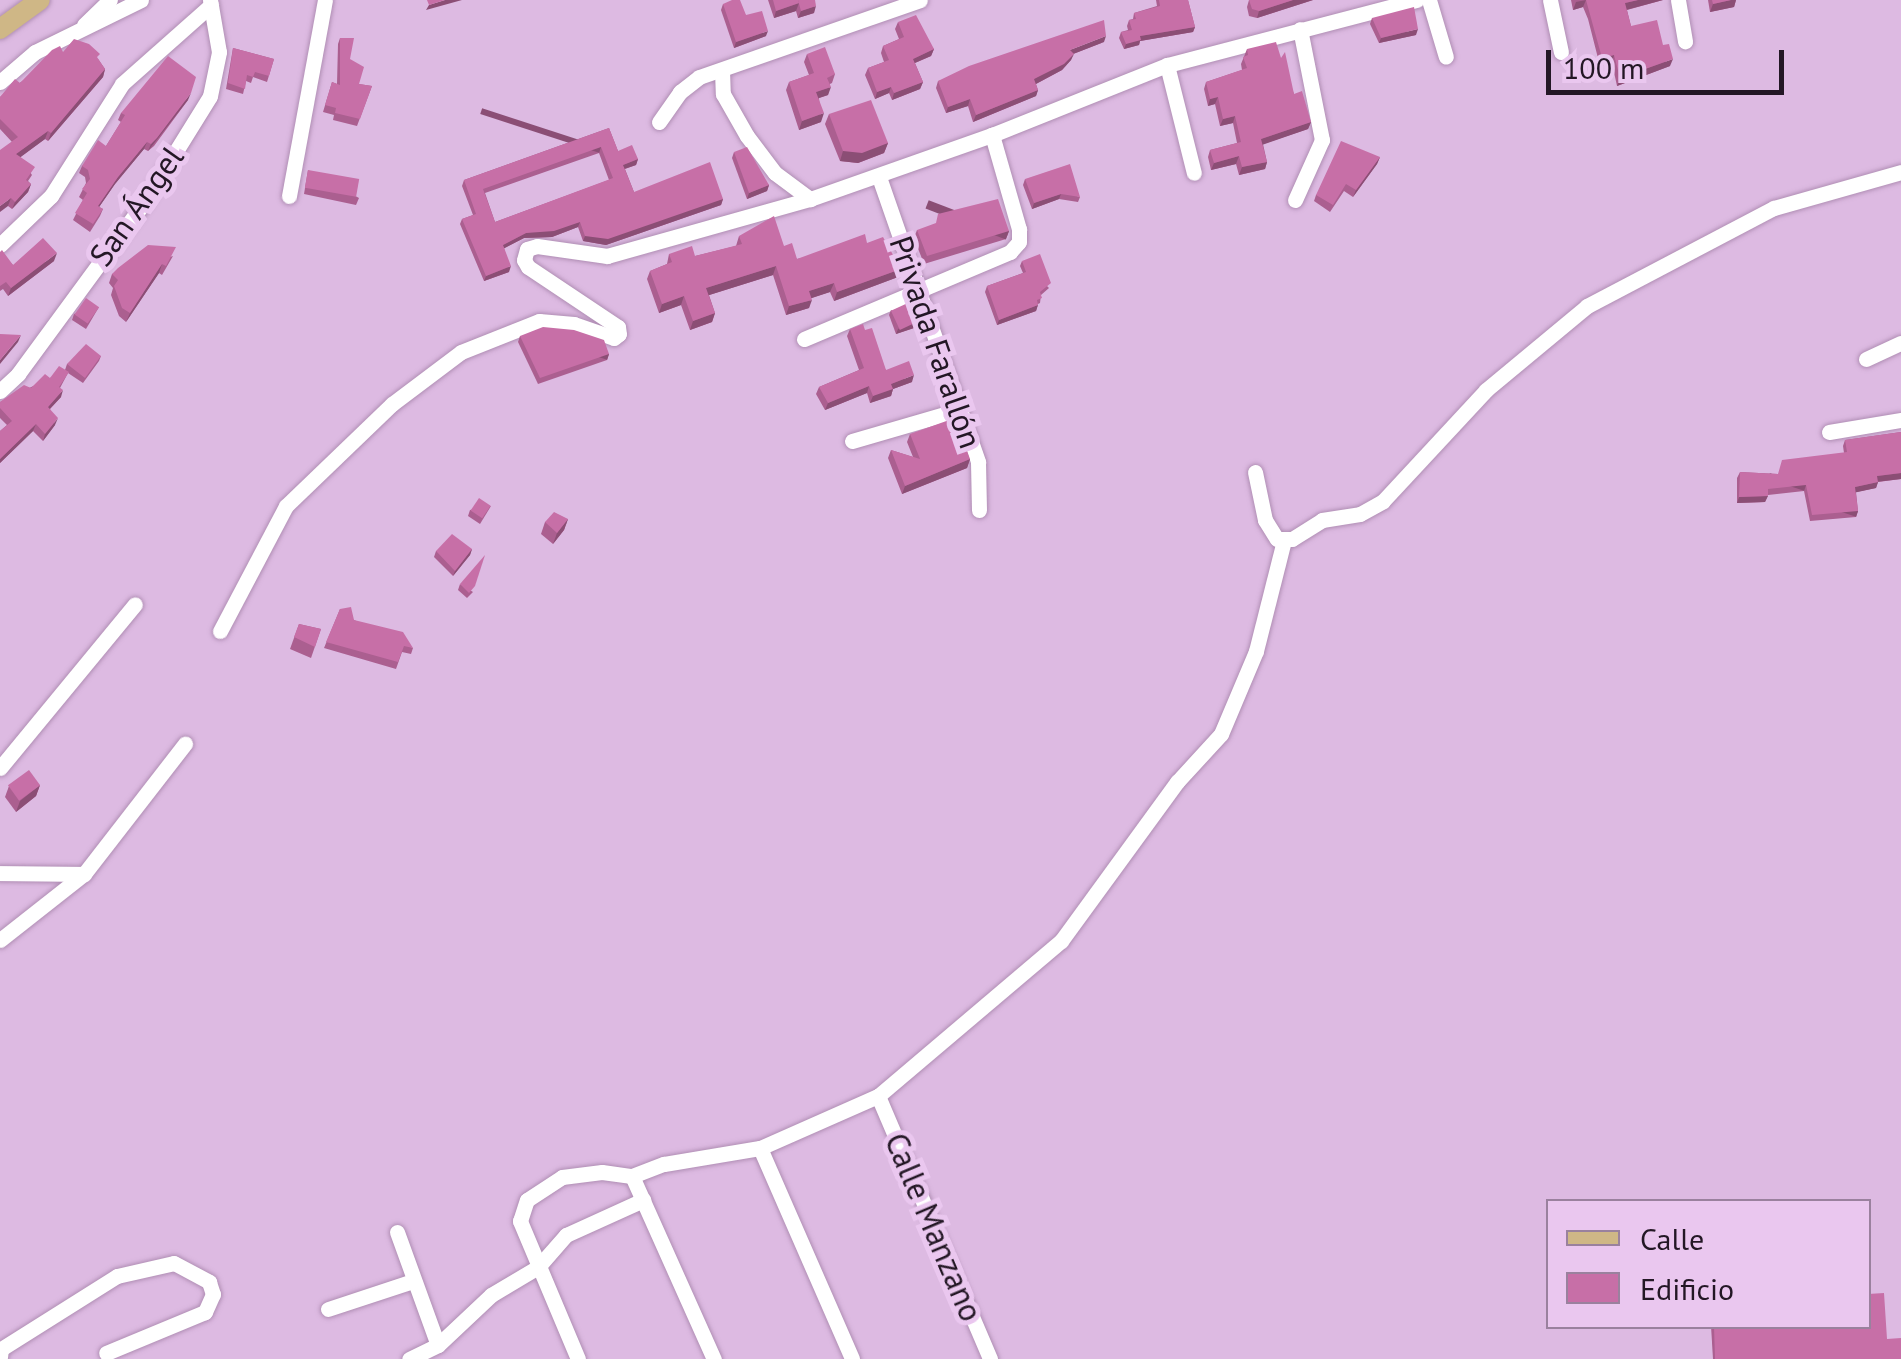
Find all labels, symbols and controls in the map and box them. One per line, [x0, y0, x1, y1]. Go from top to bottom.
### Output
scale bar [1551, 30, 1788, 92]
text: 100 m [1563, 48, 1644, 87]
street label: San Ángel [81, 138, 191, 274]
street label: Privada Farallón [882, 231, 990, 453]
street label: Calle Manzano [877, 1127, 991, 1327]
legend [1546, 1199, 1871, 1329]
text: Calle [1640, 1219, 1704, 1258]
text: Edificio [1640, 1269, 1734, 1308]

